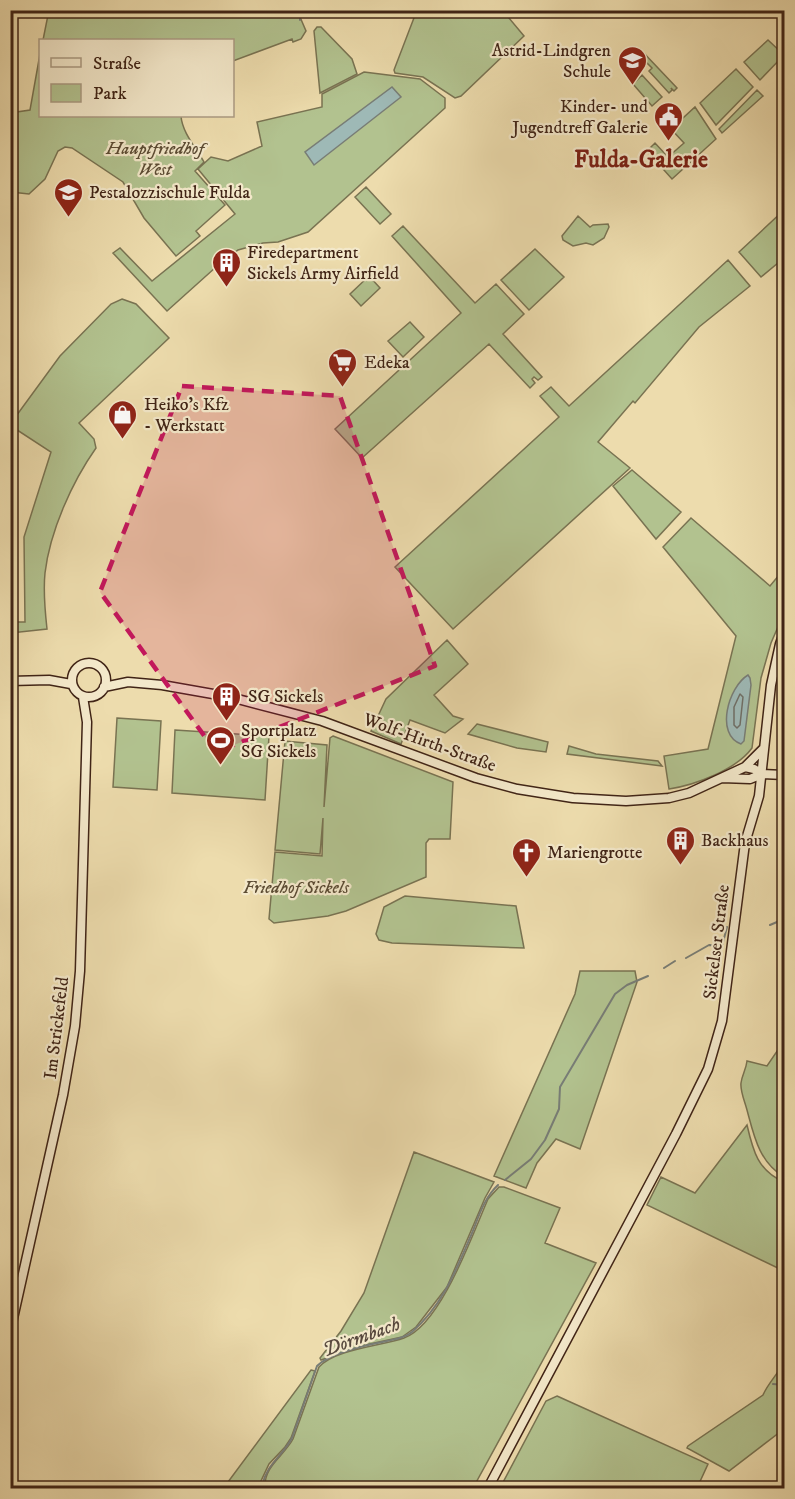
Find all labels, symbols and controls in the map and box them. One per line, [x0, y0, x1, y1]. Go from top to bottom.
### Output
legend [39, 39, 234, 117]
place label: Astrid-Lindgren Schule [492, 40, 612, 83]
school or university icon: Astrid-Lindgren Schule [616, 44, 648, 86]
text: Straße [93, 53, 141, 75]
text: Park [93, 83, 127, 105]
place label: Kinder- und Jugendtreff Galerie [510, 96, 648, 139]
public building icon: Kinder- und Jugendtreff Galerie [653, 100, 685, 142]
park label: Hauptfriedhof West [105, 138, 208, 181]
district label: Fulda-Galerie [574, 145, 708, 175]
school or university icon: Pestalozzischule Fulda [52, 176, 84, 218]
place label: Pestalozzischule Fulda [89, 182, 251, 204]
place label: Firedepartment Sickels Army Airfield [247, 242, 399, 285]
building icon: Firedepartment Sickels Army Airfield [210, 246, 242, 288]
supermarket icon: Edeka [327, 346, 359, 388]
place label: Edeka [364, 352, 410, 374]
place label: Heiko's Kfz - Werkstatt [144, 394, 229, 437]
shop icon: Heiko's Kfz - Werkstatt [107, 398, 139, 440]
building icon: SG Sickels [211, 680, 243, 722]
place label: SG Sickels [248, 686, 323, 708]
street label: Wolf-Hirth-Straße [359, 708, 499, 777]
place label: Sportplatz SG Sickels [241, 720, 316, 763]
sports icon: Sportplatz SG Sickels [204, 724, 236, 766]
building icon: Backhaus [664, 824, 696, 866]
place label: Backhaus [701, 830, 769, 852]
church icon: Mariengrotte [510, 836, 542, 878]
place label: Mariengrotte [547, 842, 643, 864]
park label: Friedhof Sickels [243, 877, 349, 899]
street label: Sickelser Straße [699, 884, 735, 1001]
street label: Im Strickefeld [40, 976, 74, 1080]
water label: Dörmbach [319, 1312, 404, 1363]

